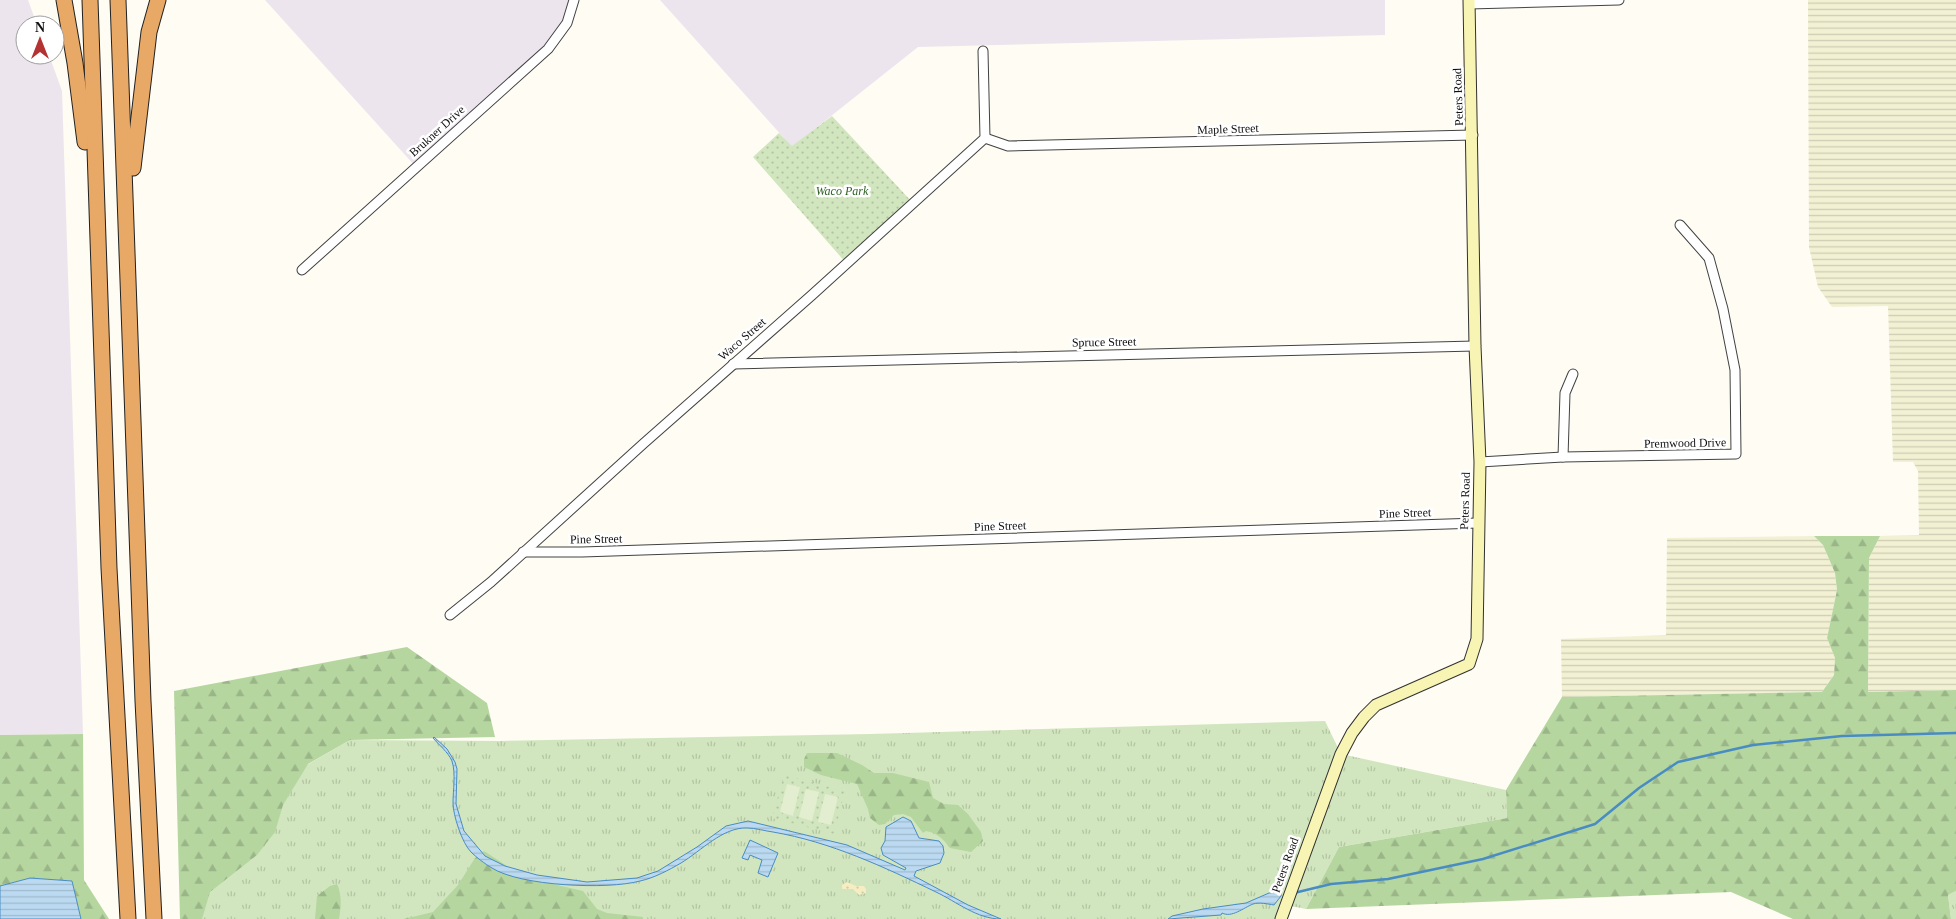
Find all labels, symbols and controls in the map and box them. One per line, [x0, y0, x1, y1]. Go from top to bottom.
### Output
north arrow [15, 15, 65, 65]
text: N [35, 20, 45, 35]
street label: Peters Road [1450, 68, 1466, 126]
street label: Brukner Drive [406, 102, 468, 160]
street label: Maple Street [1197, 121, 1260, 137]
park label: Waco Park [816, 184, 869, 198]
street label: Waco Street [716, 314, 769, 363]
street label: Spruce Street [1072, 334, 1137, 350]
street label: Premwood Drive [1644, 435, 1726, 451]
street label: Peters Road [1457, 472, 1473, 530]
street label: Pine Street [1379, 505, 1432, 521]
street label: Pine Street [974, 518, 1027, 534]
street label: Pine Street [570, 532, 623, 546]
street label: Peters Road [1269, 836, 1301, 894]

